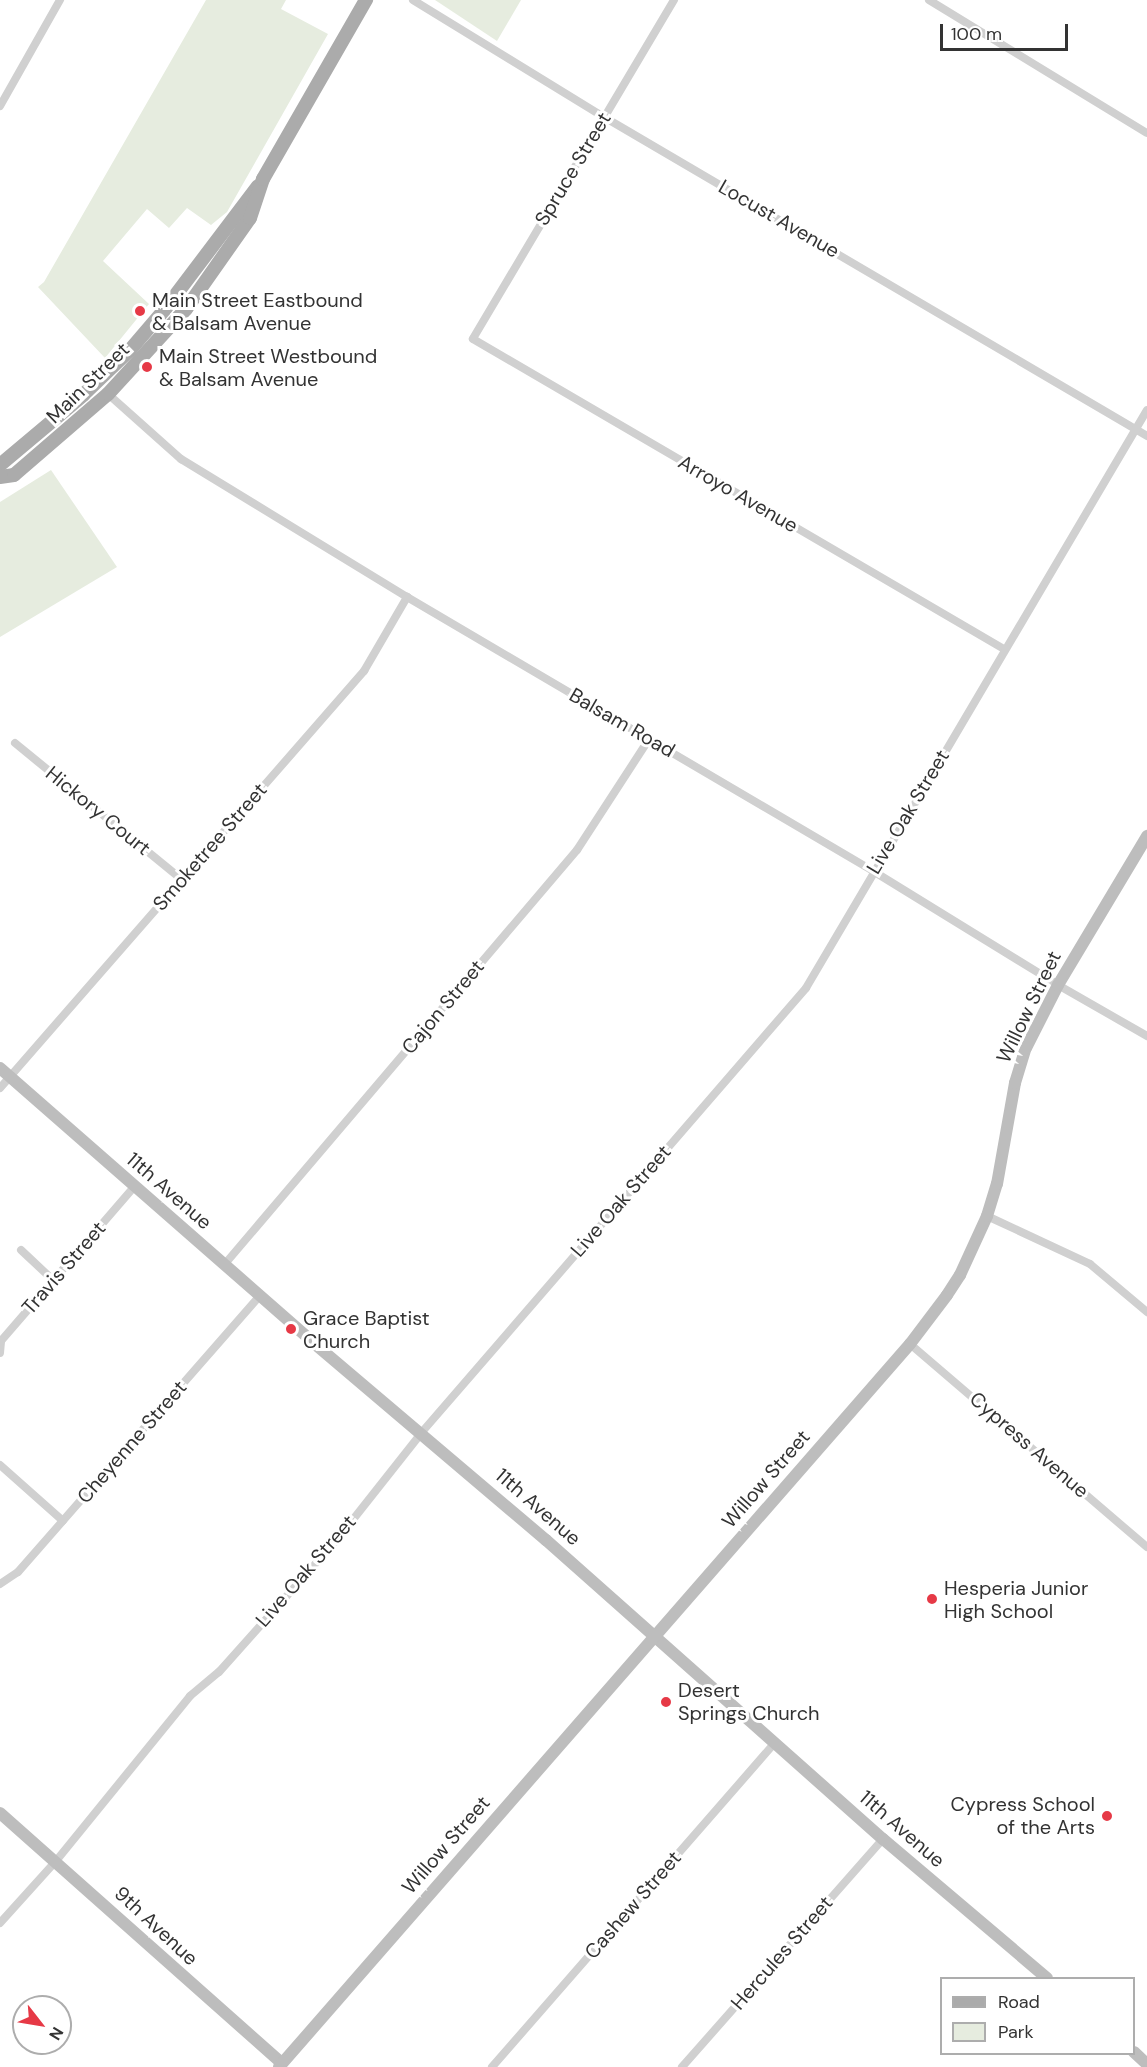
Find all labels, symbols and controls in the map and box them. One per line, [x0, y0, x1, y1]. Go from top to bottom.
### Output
scale bar [943, 12, 1070, 50]
text: 100 m [951, 22, 1002, 46]
street label: Spruce Street [530, 108, 616, 230]
street label: Locust Avenue [714, 175, 844, 263]
place label: Main Street Eastbound & Balsam Avenue [152, 288, 363, 335]
marker: Main Street Eastbound & Balsam Avenue [133, 304, 147, 318]
street label: Main Street [42, 338, 134, 428]
place label: Main Street Westbound & Balsam Avenue [159, 344, 377, 391]
marker: Main Street Westbound & Balsam Avenue [140, 360, 154, 374]
street label: Arroyo Avenue [674, 450, 802, 538]
street label: Balsam Road [565, 683, 679, 763]
street label: Live Oak Street [862, 746, 954, 878]
street label: Hickory Court [41, 761, 155, 861]
street label: Smoketree Street [148, 778, 272, 916]
street label: Willow Street [992, 947, 1066, 1067]
street label: Cajon Street [397, 955, 489, 1059]
street label: Live Oak Street [566, 1140, 676, 1262]
street label: 11th Avenue [121, 1147, 217, 1235]
street label: Travis Street [17, 1217, 111, 1319]
place label: Grace Baptist Church [303, 1306, 430, 1353]
marker: Grace Baptist Church [284, 1322, 298, 1336]
street label: Cheyenne Street [72, 1376, 192, 1508]
street label: Cypress Avenue [965, 1387, 1093, 1503]
street label: Willow Street [717, 1425, 815, 1533]
street label: 11th Avenue [490, 1463, 586, 1551]
street label: Live Oak Street [251, 1510, 361, 1632]
place label: Hesperia Junior High School [944, 1576, 1088, 1623]
marker: Hesperia Junior High School [925, 1592, 939, 1606]
place label: Desert Springs Church [678, 1678, 820, 1725]
marker: Desert Springs Church [659, 1695, 673, 1709]
street label: 11th Avenue [854, 1785, 950, 1873]
street label: Willow Street [397, 1791, 495, 1899]
place label: Cypress School of the Arts [951, 1792, 1095, 1839]
marker: Cypress School of the Arts [1100, 1809, 1114, 1823]
street label: Cashew Street [580, 1846, 686, 1964]
street label: 9th Avenue [109, 1881, 203, 1971]
street label: Hercules Street [726, 1891, 838, 2015]
legend [940, 1977, 1135, 2055]
text: Road [998, 1990, 1040, 2014]
north arrow [12, 1995, 72, 2055]
text: Park [998, 2020, 1034, 2044]
text: N [44, 2023, 68, 2044]

